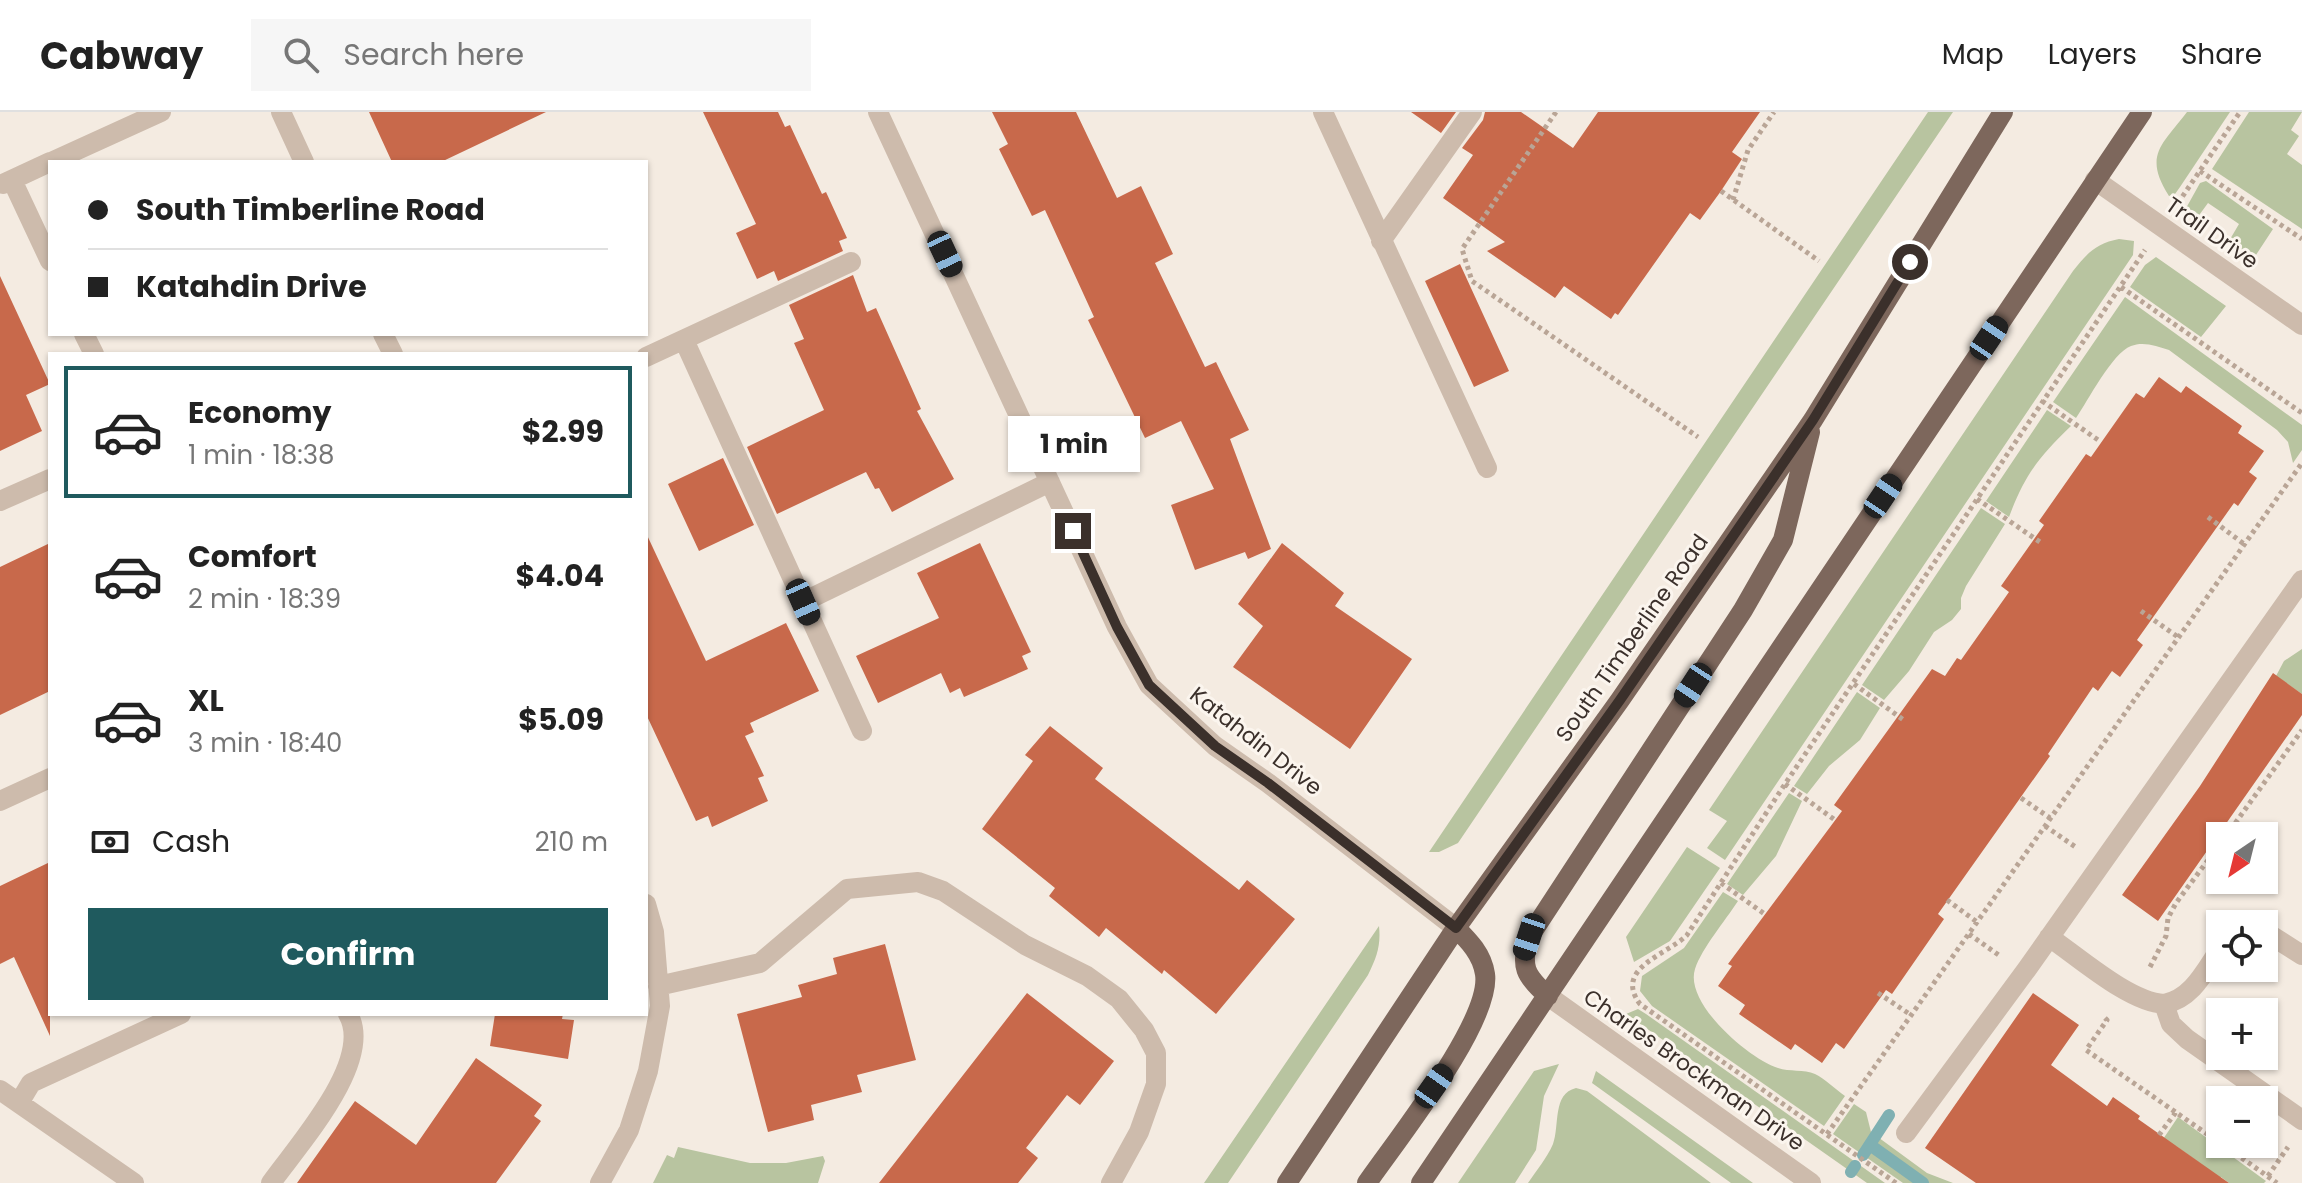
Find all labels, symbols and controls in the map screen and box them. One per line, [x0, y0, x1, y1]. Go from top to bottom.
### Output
search box [251, 19, 811, 91]
text: Cabway [40, 29, 203, 82]
icon: search [279, 33, 323, 77]
text: Search here [343, 33, 524, 76]
text: Map [1942, 35, 2004, 74]
text: Layers [2048, 35, 2137, 74]
text: Share [2181, 35, 2262, 74]
text: South Timberline Road [136, 188, 485, 231]
street label: Trail Drive [2159, 190, 2265, 276]
car [924, 227, 966, 281]
route start [1892, 244, 1928, 280]
text: Katahdin Drive [136, 265, 367, 308]
car [1966, 311, 2012, 365]
text: Economy [188, 391, 332, 434]
icon: car [92, 396, 164, 468]
text: $2.99 [522, 410, 604, 453]
callout: 1 min [1007, 415, 1139, 471]
text: 1 min [1040, 426, 1108, 462]
text: 1 min · 18:38 [188, 437, 334, 473]
car [1860, 469, 1906, 523]
route end [1055, 513, 1091, 549]
street label: South Timberline Road [1548, 528, 1716, 748]
text: Comfort [188, 535, 317, 578]
icon: car [92, 540, 164, 612]
text: $4.04 [516, 554, 604, 597]
car [782, 575, 824, 629]
text: 2 min · 18:39 [188, 581, 341, 617]
car [1670, 658, 1716, 712]
text: XL [188, 679, 224, 722]
street label: Katahdin Drive [1183, 679, 1329, 803]
icon: car [92, 684, 164, 756]
text: $5.09 [518, 698, 604, 741]
text: 3 min · 18:40 [188, 725, 342, 761]
icon: cash [88, 820, 132, 864]
text: Cash [152, 820, 230, 863]
north arrow [2206, 822, 2278, 894]
map controls [2206, 822, 2278, 1158]
text: 210 m [535, 824, 608, 860]
button: Confirm [88, 908, 608, 1000]
car [1510, 910, 1548, 964]
button: locate [2206, 910, 2278, 982]
street label: Charles Brockman Drive [1577, 982, 1811, 1158]
button: + [2206, 998, 2278, 1070]
car [1410, 1059, 1458, 1113]
button: − [2206, 1086, 2278, 1158]

